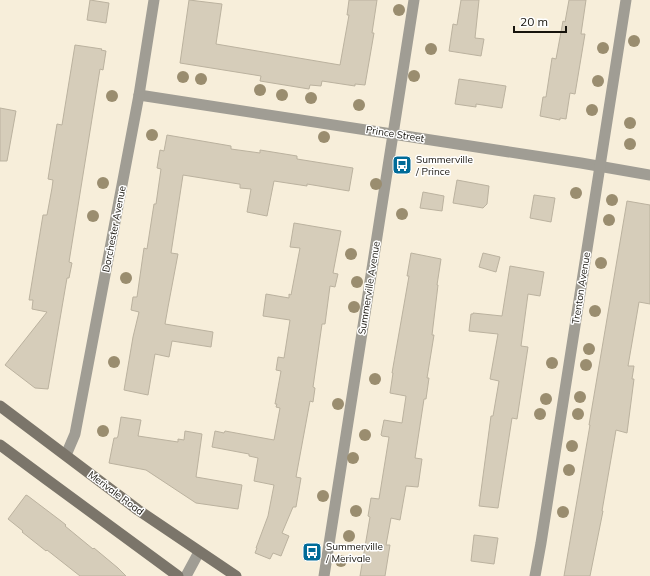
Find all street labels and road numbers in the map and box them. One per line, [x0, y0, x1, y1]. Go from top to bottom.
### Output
street label: Prince Street [365, 123, 426, 145]
street label: Dorchester Avenue [99, 185, 129, 273]
street label: Summerville Avenue [355, 240, 383, 336]
street label: Trenton Avenue [569, 251, 593, 325]
street label: Merivale Road [86, 468, 146, 518]

